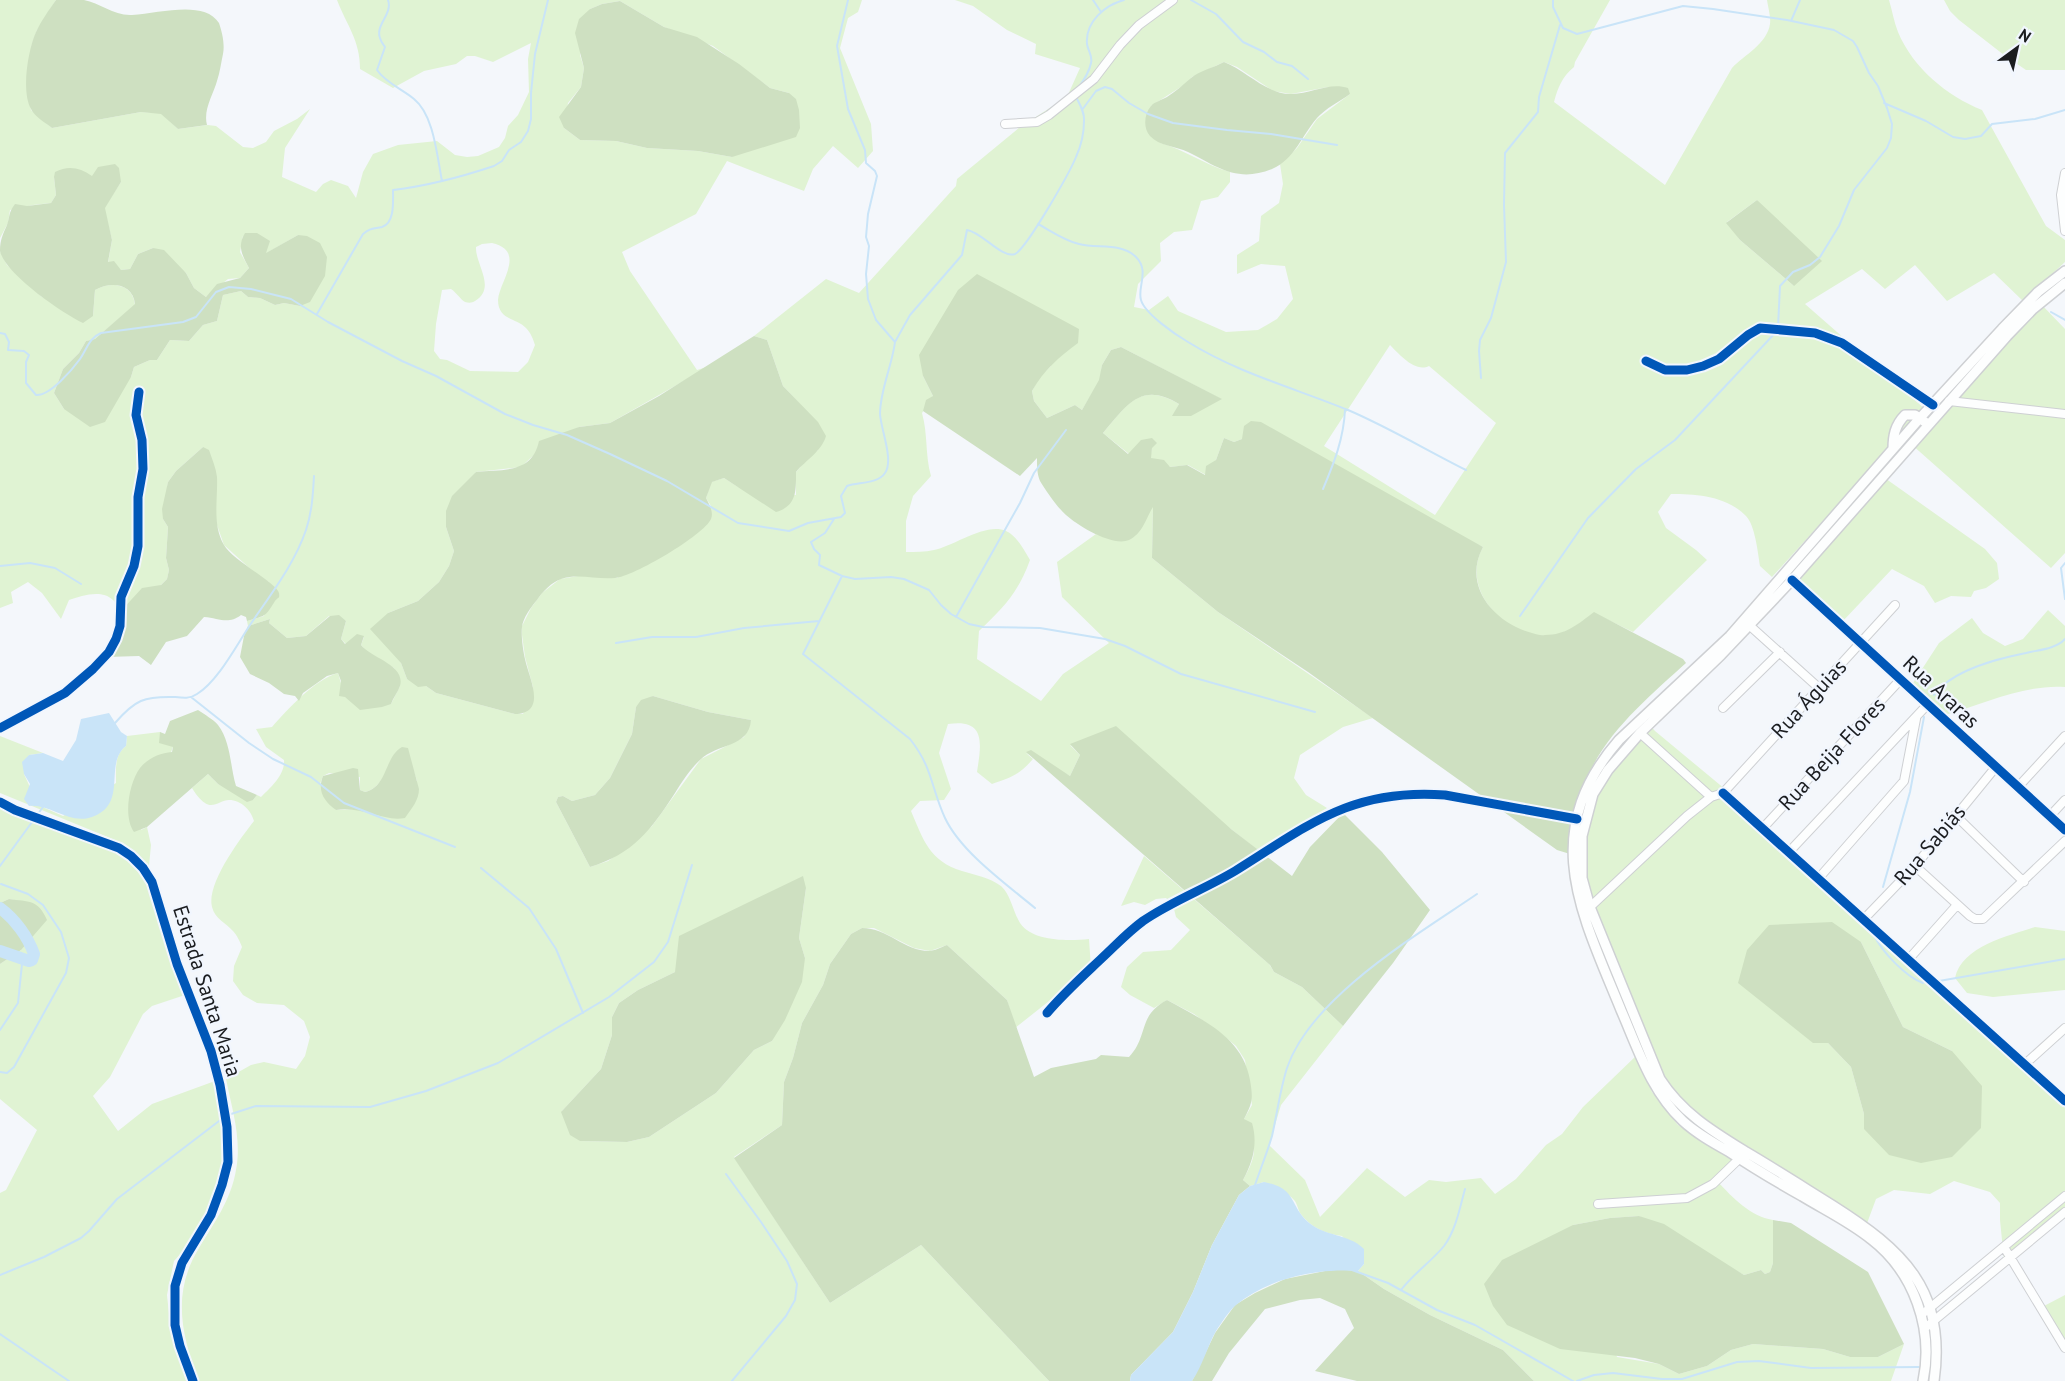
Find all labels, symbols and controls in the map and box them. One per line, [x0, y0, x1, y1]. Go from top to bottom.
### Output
north arrow [1987, 18, 2047, 78]
text: N [2015, 24, 2035, 47]
street label: Rua Araras [1897, 649, 1985, 734]
street label: Rua Águias [1765, 653, 1852, 744]
street label: Rua Beija Flores [1772, 692, 1891, 816]
street label: Rua Sabiás [1888, 799, 1971, 891]
street label: Estrada Santa Maria [167, 902, 248, 1080]

